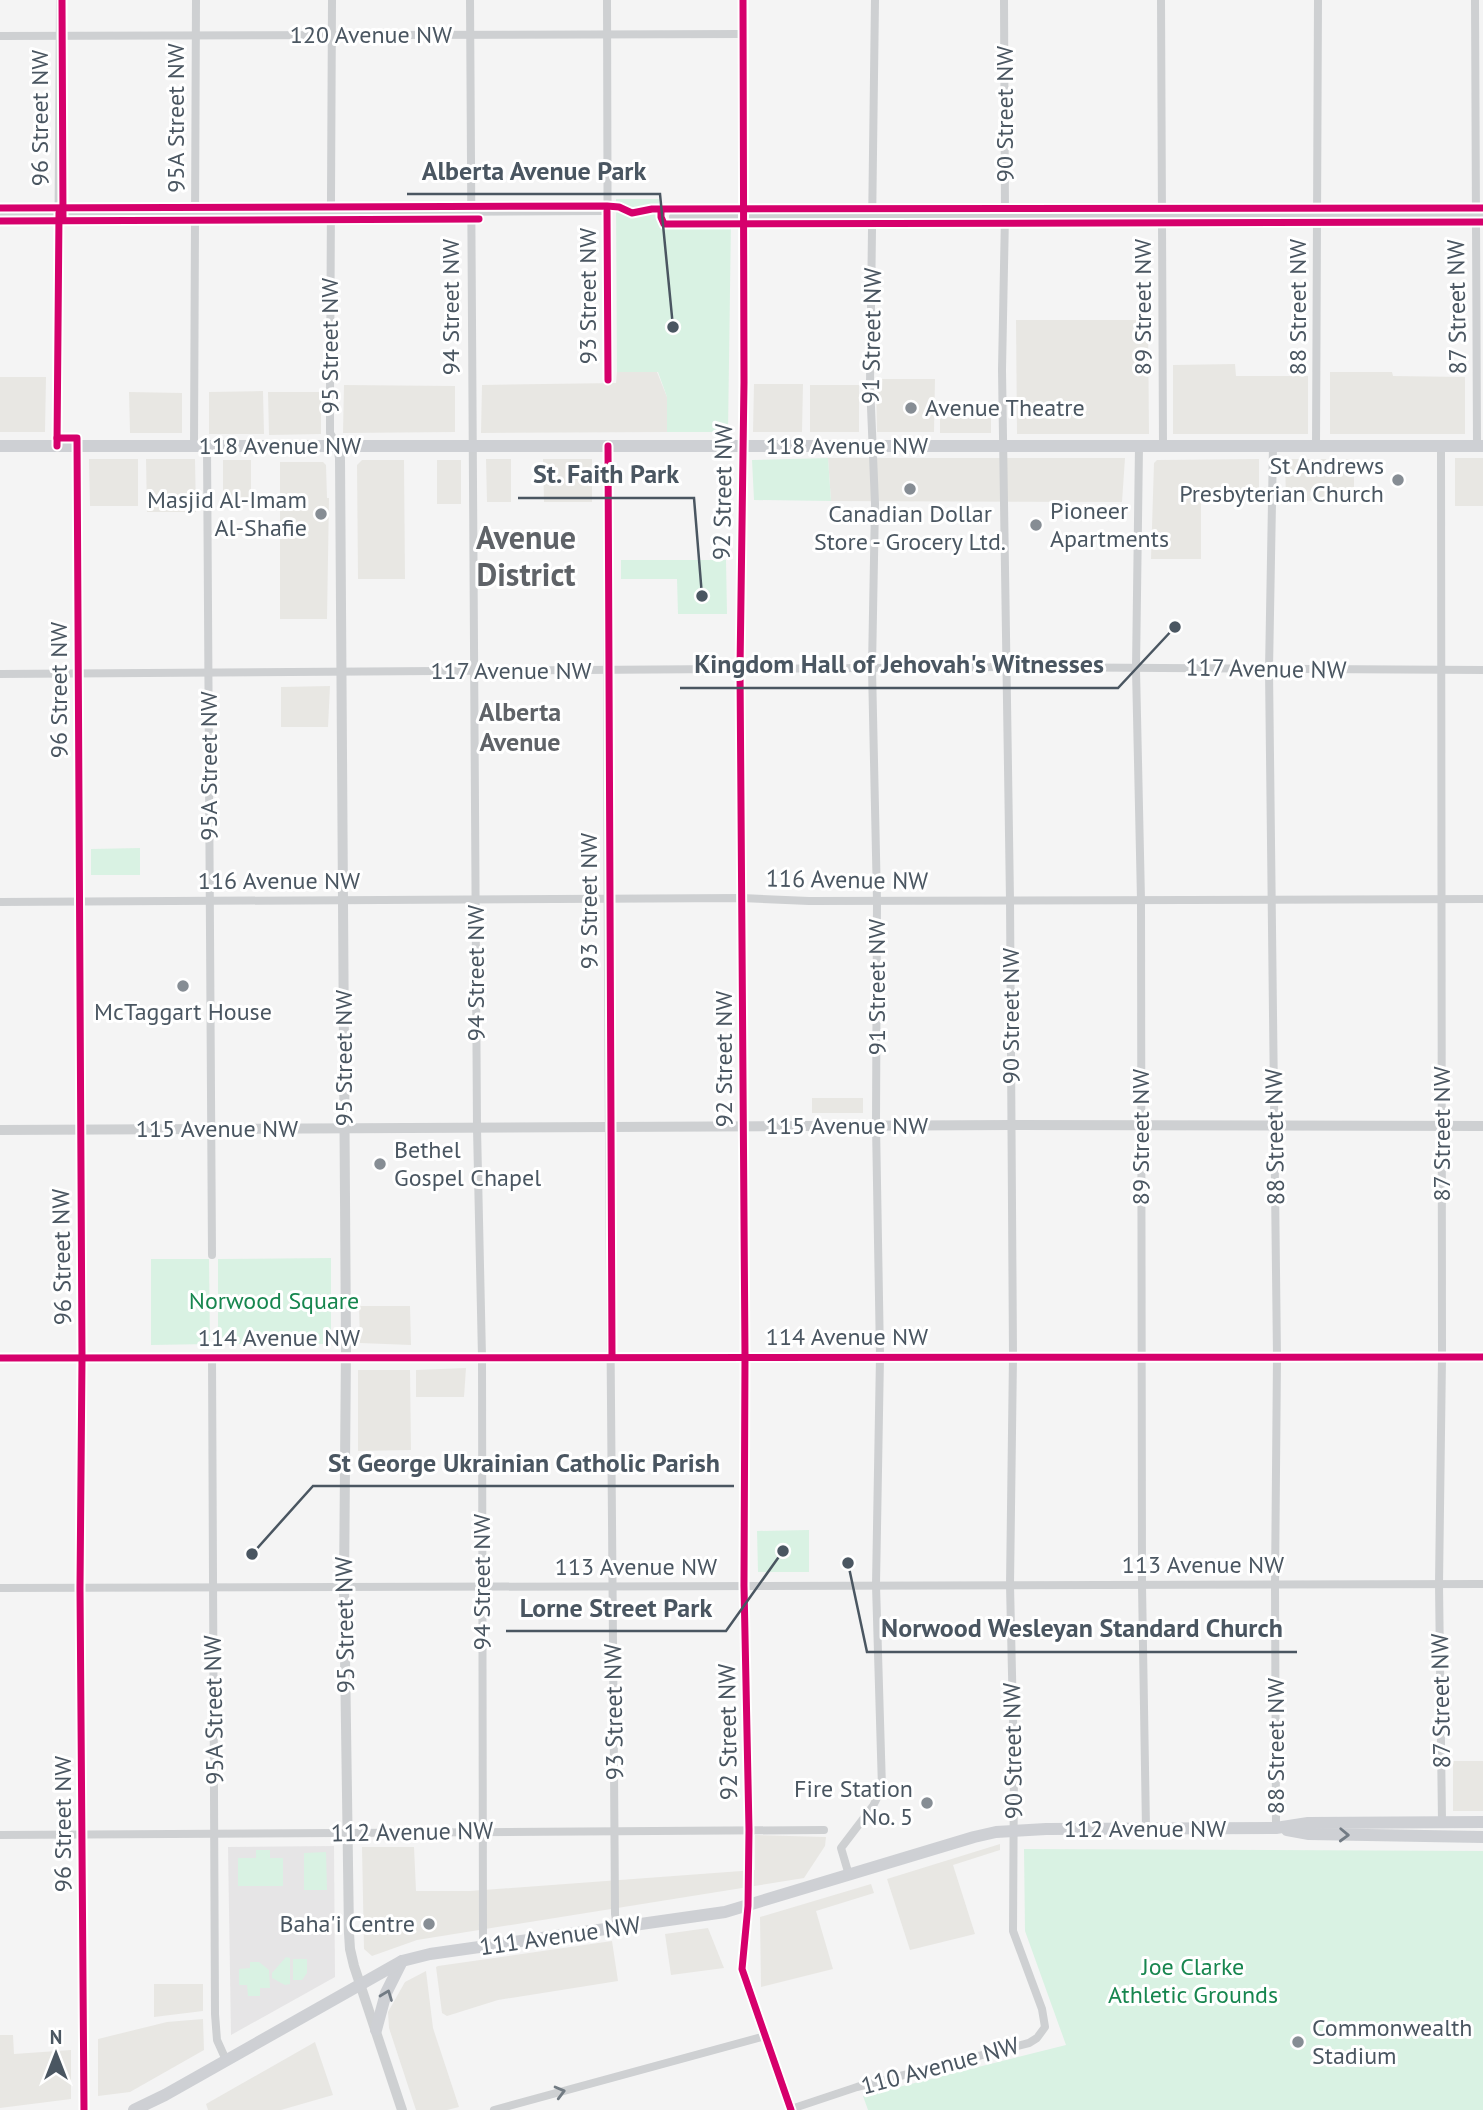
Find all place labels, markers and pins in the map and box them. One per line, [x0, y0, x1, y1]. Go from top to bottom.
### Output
callout: Alberta Avenue Park [407, 147, 660, 194]
place label: Avenue Theatre [925, 392, 1085, 423]
marker: Avenue Theatre [903, 400, 919, 416]
place label: St Andrews Presbyterian Church [1179, 450, 1384, 509]
callout: St. Faith Park [518, 451, 694, 498]
marker: St Andrews Presbyterian Church [1390, 472, 1406, 488]
marker: Canadian Dollar Store - Grocery Ltd. [902, 481, 918, 497]
place label: Masjid Al-Imam Al-Shafie [147, 484, 307, 543]
place label: Pioneer Apartments [1050, 495, 1169, 554]
place label: Canadian Dollar Store - Grocery Ltd. [814, 498, 1006, 557]
marker: Masjid Al-Imam Al-Shafie [313, 506, 329, 522]
marker: Pioneer Apartments [1028, 517, 1044, 533]
callout: Kingdom Hall of Jehovah's Witnesses [680, 641, 1118, 688]
marker: McTaggart House [175, 978, 191, 994]
place label: McTaggart House [94, 996, 272, 1027]
place label: Bethel Gospel Chapel [394, 1134, 541, 1193]
marker: Bethel Gospel Chapel [372, 1156, 388, 1172]
callout: St George Ukrainian Catholic Parish [313, 1439, 734, 1486]
callout: Lorne Street Park [506, 1584, 726, 1631]
callout: Norwood Wesleyan Standard Church [867, 1605, 1297, 1652]
place label: Fire Station No. 5 [794, 1773, 913, 1832]
marker: Fire Station No. 5 [919, 1795, 935, 1811]
place label: Baha'i Centre [279, 1908, 415, 1939]
marker: Baha'i Centre [421, 1916, 437, 1932]
place label: Commonwealth Stadium [1312, 2012, 1472, 2071]
marker: Commonwealth Stadium [1290, 2034, 1306, 2050]

